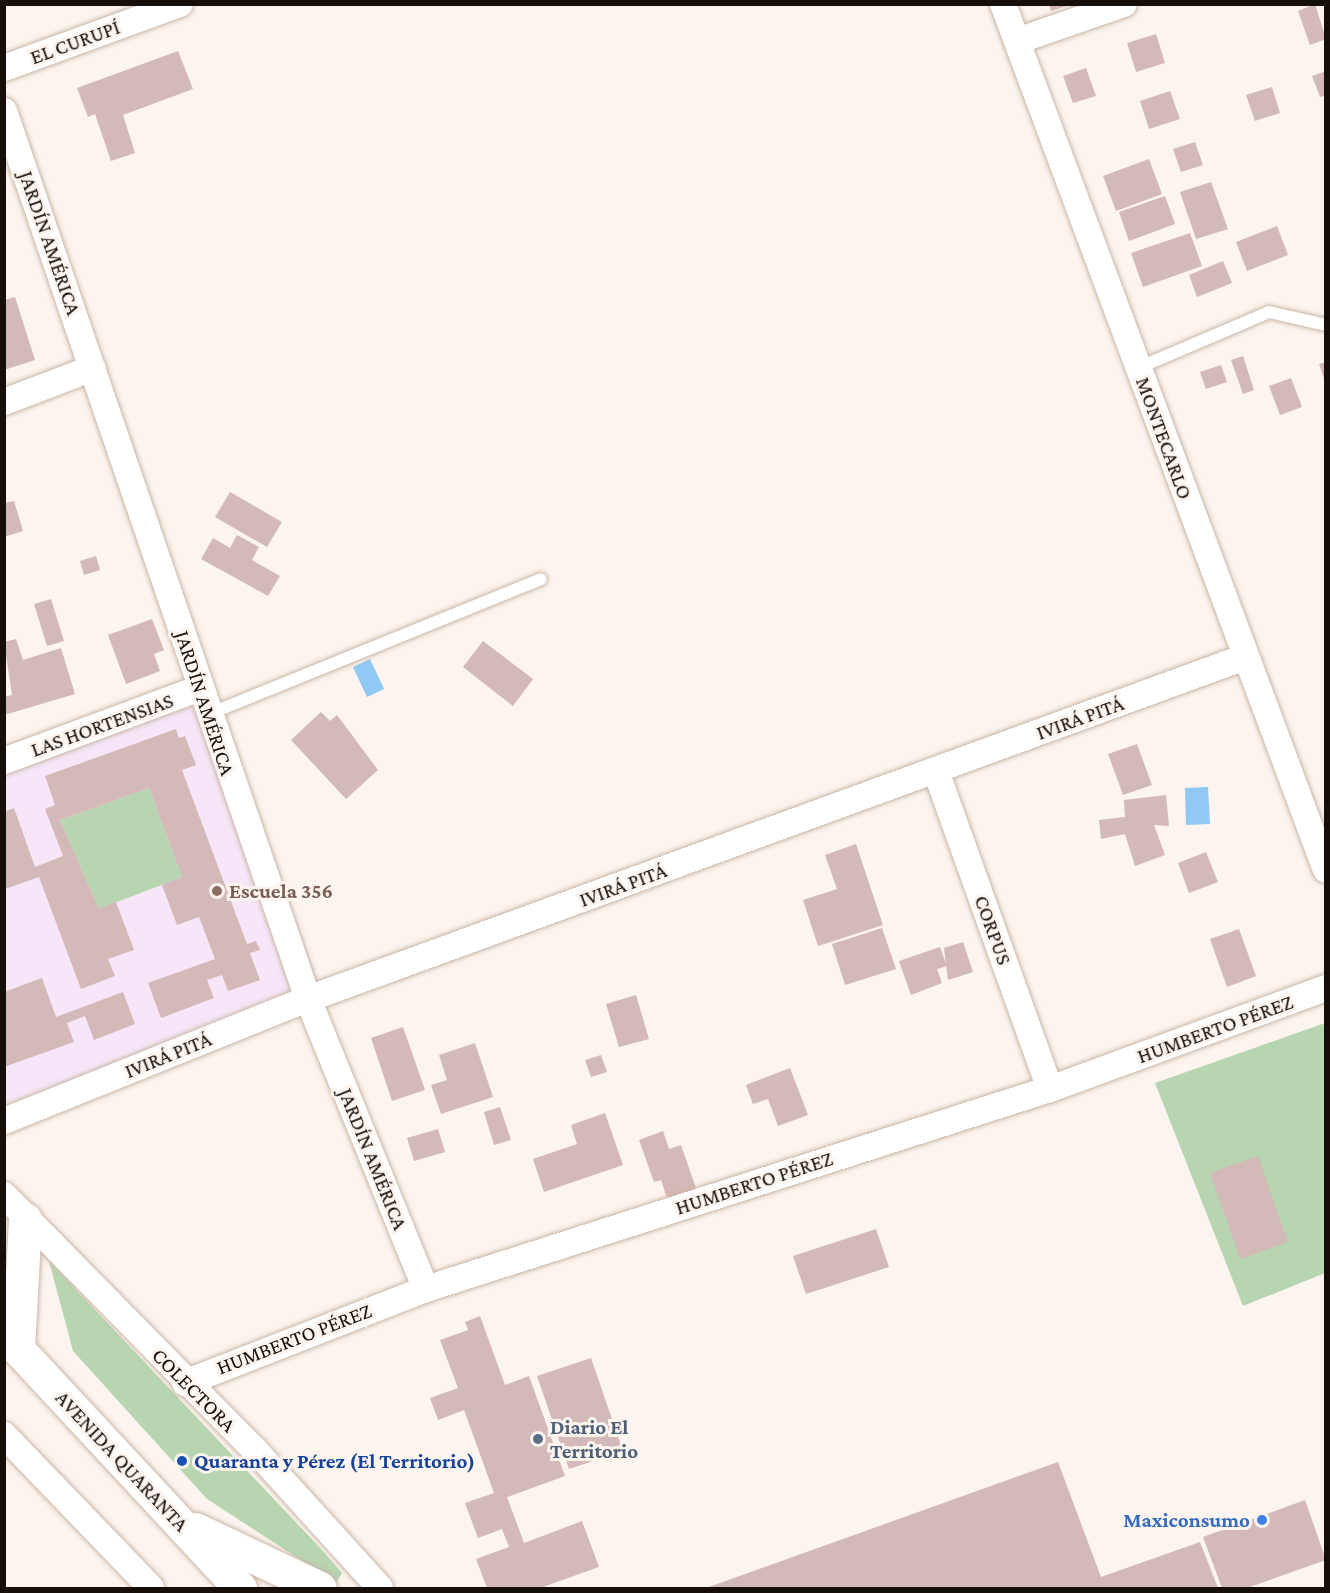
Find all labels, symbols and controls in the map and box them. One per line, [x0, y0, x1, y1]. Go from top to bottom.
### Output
street label: EL CURUPÍ [27, 14, 123, 70]
street label: JARDÍN AMÉRICA [14, 168, 86, 318]
street label: MONTECARLO [1130, 373, 1198, 503]
street label: JARDÍN AMÉRICA [170, 627, 240, 779]
street label: LAS HORTENSIAS [27, 688, 177, 762]
street label: IVIRÁ PITÁ [1033, 691, 1127, 745]
street label: IVIRÁ PITÁ [576, 858, 670, 912]
place label: Escuela 356 [229, 878, 333, 904]
marker: Escuela 356 [210, 884, 224, 898]
street label: CORPUS [969, 892, 1017, 968]
street label: HUMBERTO PÉREZ [1134, 989, 1296, 1069]
street label: IVIRÁ PITÁ [121, 1026, 215, 1084]
street label: JARDÍN AMÉRICA [333, 1084, 413, 1234]
street label: HUMBERTO PÉREZ [672, 1146, 836, 1220]
street label: HUMBERTO PÉREZ [213, 1298, 375, 1380]
street label: COLECTORA [147, 1343, 241, 1437]
street label: AVENIDA QUARANTA [50, 1385, 194, 1537]
place label: Diario El Territorio [550, 1414, 638, 1464]
marker: Diario El Territorio [531, 1432, 545, 1446]
place label: Quaranta y Pérez (El Territorio) [194, 1448, 475, 1474]
marker: Quaranta y Pérez (El Territorio) [175, 1454, 189, 1468]
place label: Maxiconsumo [1123, 1507, 1250, 1533]
marker: Maxiconsumo [1255, 1513, 1269, 1527]

